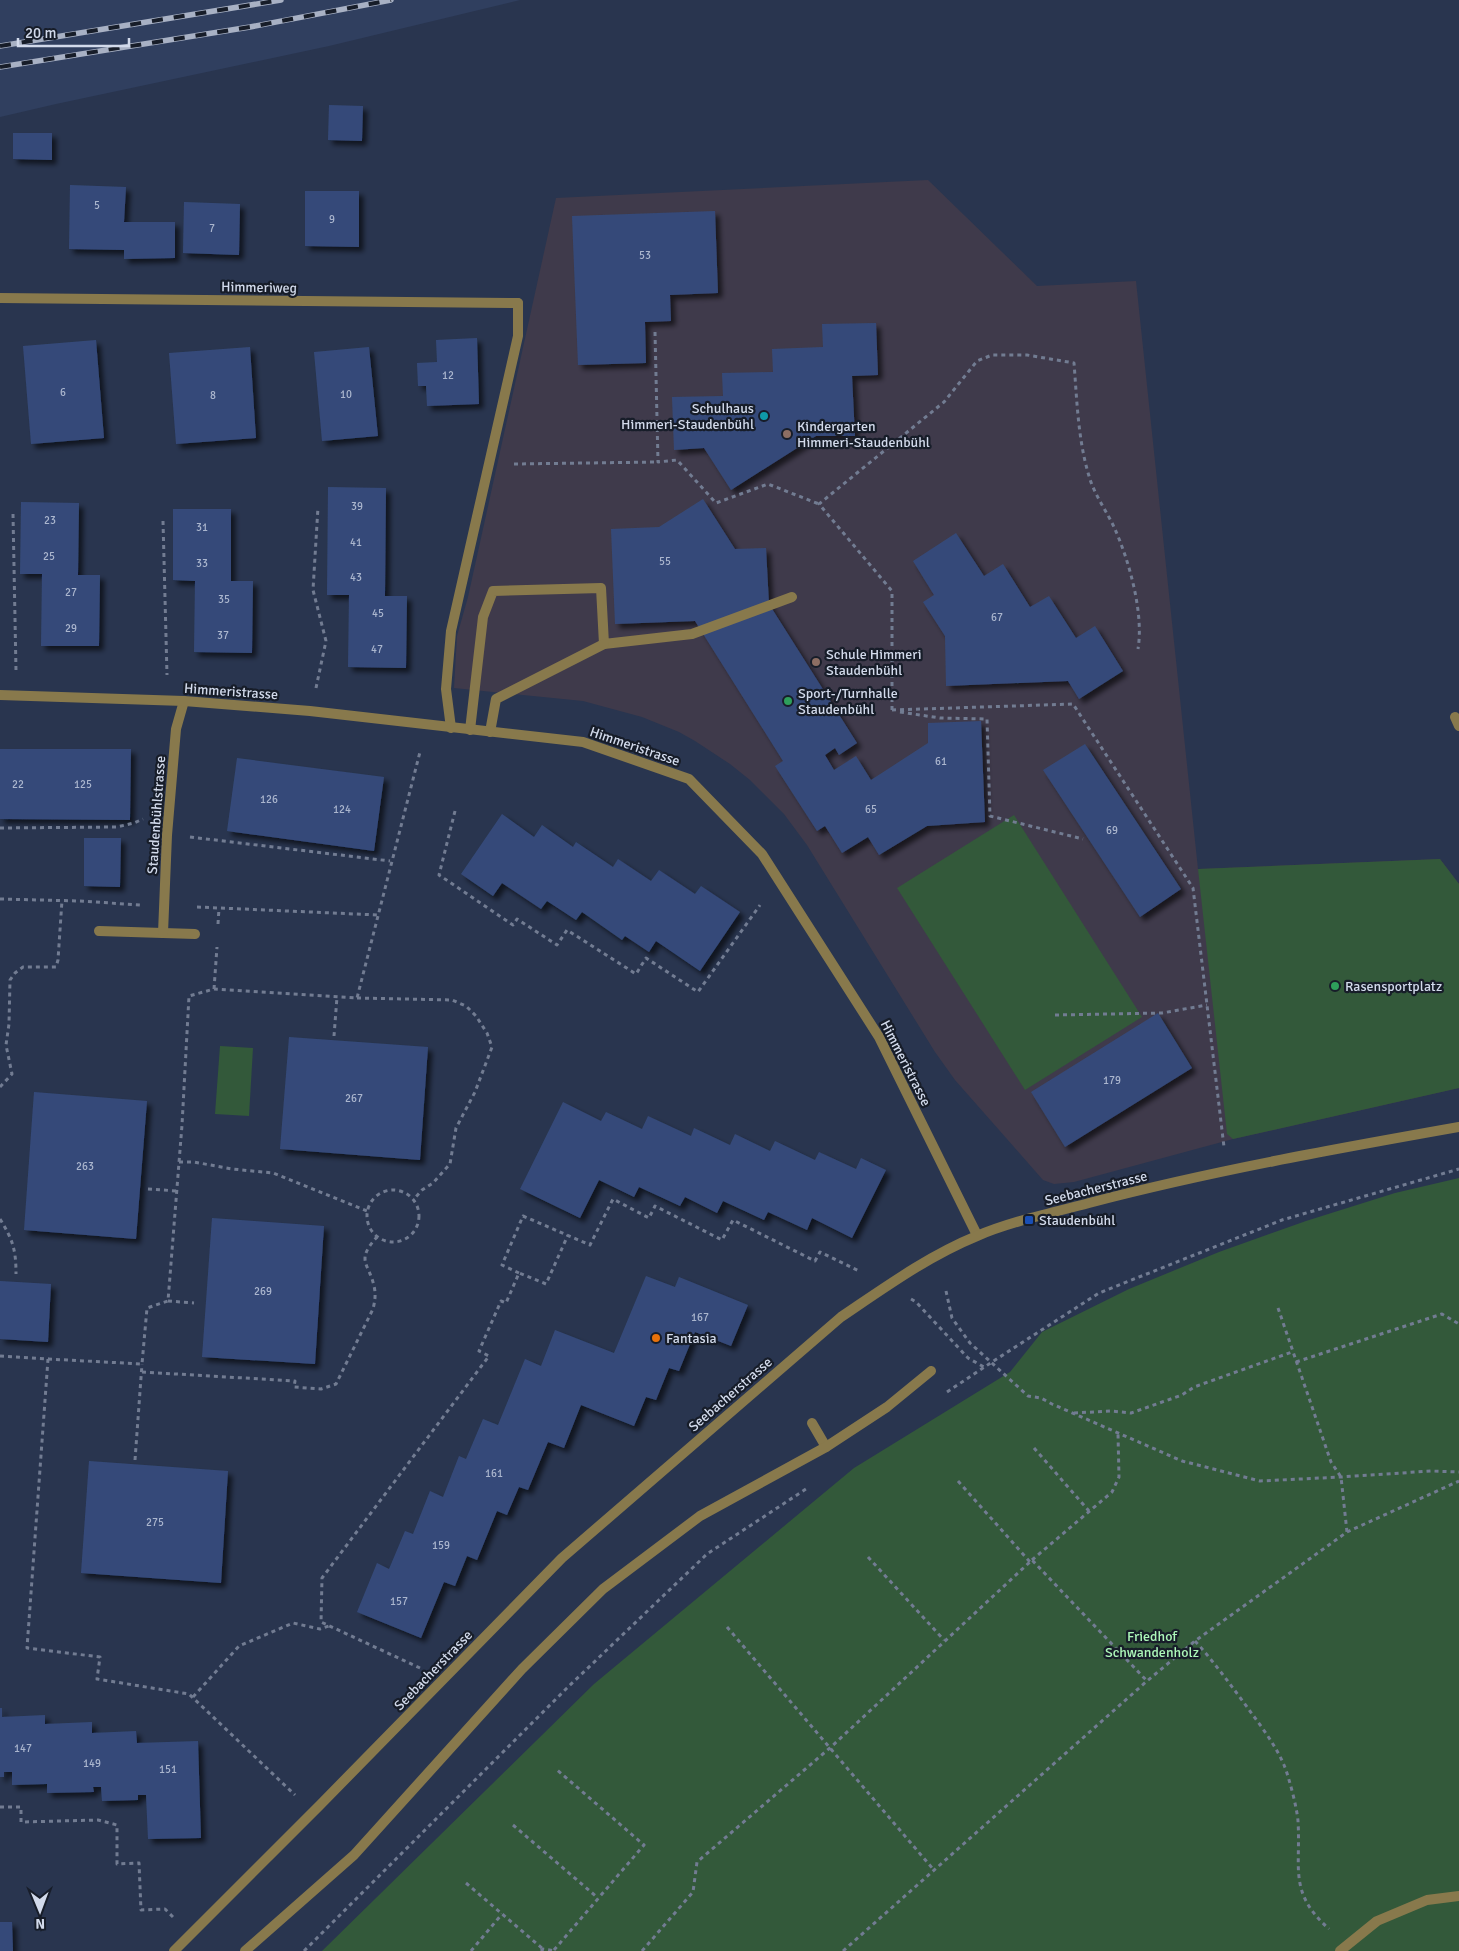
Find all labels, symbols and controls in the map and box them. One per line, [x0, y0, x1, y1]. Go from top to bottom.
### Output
scale bar [18, 15, 129, 47]
text: 20 m [25, 24, 56, 42]
house number: 5 [94, 199, 100, 212]
house number: 9 [329, 213, 335, 226]
house number: 7 [209, 222, 215, 235]
house number: 53 [639, 249, 651, 262]
street label: Himmeriweg [221, 278, 297, 297]
house number: 12 [442, 369, 454, 382]
house number: 6 [60, 386, 66, 399]
house number: 10 [340, 388, 352, 401]
house number: 8 [210, 389, 216, 402]
place label: Schulhaus Himmeri-Staudenbühl [621, 400, 754, 433]
marker: Schulhaus Himmeri-Staudenbühl [758, 410, 770, 422]
place label: Kindergarten Himmeri-Staudenbühl [797, 418, 930, 451]
marker: Kindergarten Himmeri-Staudenbühl [781, 428, 793, 440]
house number: 39 [351, 500, 363, 513]
house number: 23 [44, 514, 56, 527]
house number: 31 [196, 521, 208, 534]
house number: 41 [350, 536, 362, 549]
house number: 25 [43, 550, 55, 563]
house number: 55 [659, 555, 671, 568]
house number: 33 [196, 557, 208, 570]
house number: 43 [350, 571, 362, 584]
house number: 27 [65, 586, 77, 599]
house number: 35 [218, 593, 230, 606]
house number: 45 [372, 607, 384, 620]
house number: 67 [991, 611, 1003, 624]
house number: 29 [65, 622, 77, 635]
house number: 37 [217, 629, 229, 642]
house number: 47 [371, 643, 383, 656]
place label: Schule Himmeri Staudenbühl [826, 646, 921, 679]
marker: Schule Himmeri Staudenbühl [810, 656, 822, 668]
street label: Himmeristrasse [183, 680, 279, 703]
place label: Sport-/Turnhalle Staudenbühl [798, 685, 898, 718]
marker: Sport-/Turnhalle Staudenbühl [782, 695, 794, 707]
street label: Himmeristrasse [588, 723, 682, 770]
street label: Staudenbühlstrasse [144, 755, 169, 875]
house number: 61 [935, 755, 947, 768]
house number: 22 [12, 778, 24, 791]
house number: 125 [74, 778, 92, 791]
house number: 126 [260, 793, 278, 806]
house number: 124 [333, 803, 351, 816]
house number: 65 [865, 803, 877, 816]
house number: 69 [1106, 824, 1118, 837]
place label: Rasensportplatz [1345, 978, 1442, 995]
marker: Rasensportplatz [1329, 980, 1341, 992]
street label: Himmeristrasse [877, 1017, 935, 1109]
house number: 179 [1103, 1074, 1121, 1087]
house number: 267 [345, 1092, 363, 1105]
house number: 263 [76, 1160, 94, 1173]
street label: Seebacherstrasse [1043, 1168, 1149, 1209]
place label: Staudenbühl [1039, 1212, 1115, 1229]
marker: Staudenbühl [1023, 1214, 1035, 1226]
house number: 269 [254, 1285, 272, 1298]
house number: 167 [691, 1311, 709, 1324]
place label: Fantasia [666, 1330, 717, 1347]
marker: Fantasia [650, 1332, 662, 1344]
street label: Seebacherstrasse [685, 1354, 776, 1435]
house number: 161 [485, 1467, 503, 1480]
house number: 275 [146, 1516, 164, 1529]
house number: 159 [432, 1539, 450, 1552]
house number: 157 [390, 1595, 408, 1608]
street label: Seebacherstrasse [391, 1627, 476, 1714]
park label: Friedhof Schwandenholz [1105, 1628, 1199, 1661]
house number: 147 [14, 1742, 32, 1755]
house number: 149 [83, 1757, 101, 1770]
house number: 151 [159, 1763, 177, 1776]
north arrow [15, 1886, 65, 1936]
text: N [35, 1915, 45, 1932]

